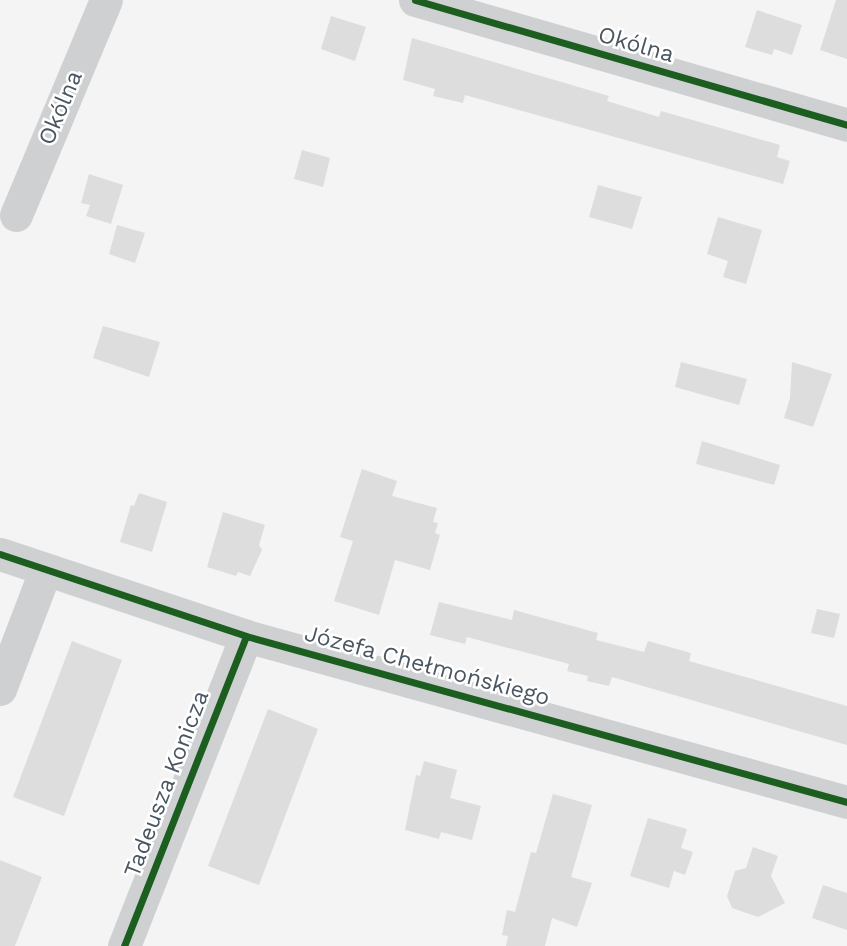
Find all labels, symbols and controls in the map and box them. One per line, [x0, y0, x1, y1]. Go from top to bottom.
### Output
street label: Okólna [595, 21, 677, 69]
street label: Okólna [33, 67, 89, 149]
street label: Józefa Chełmońskiego [301, 620, 553, 712]
street label: Tadeusza Konicza [119, 687, 215, 881]

